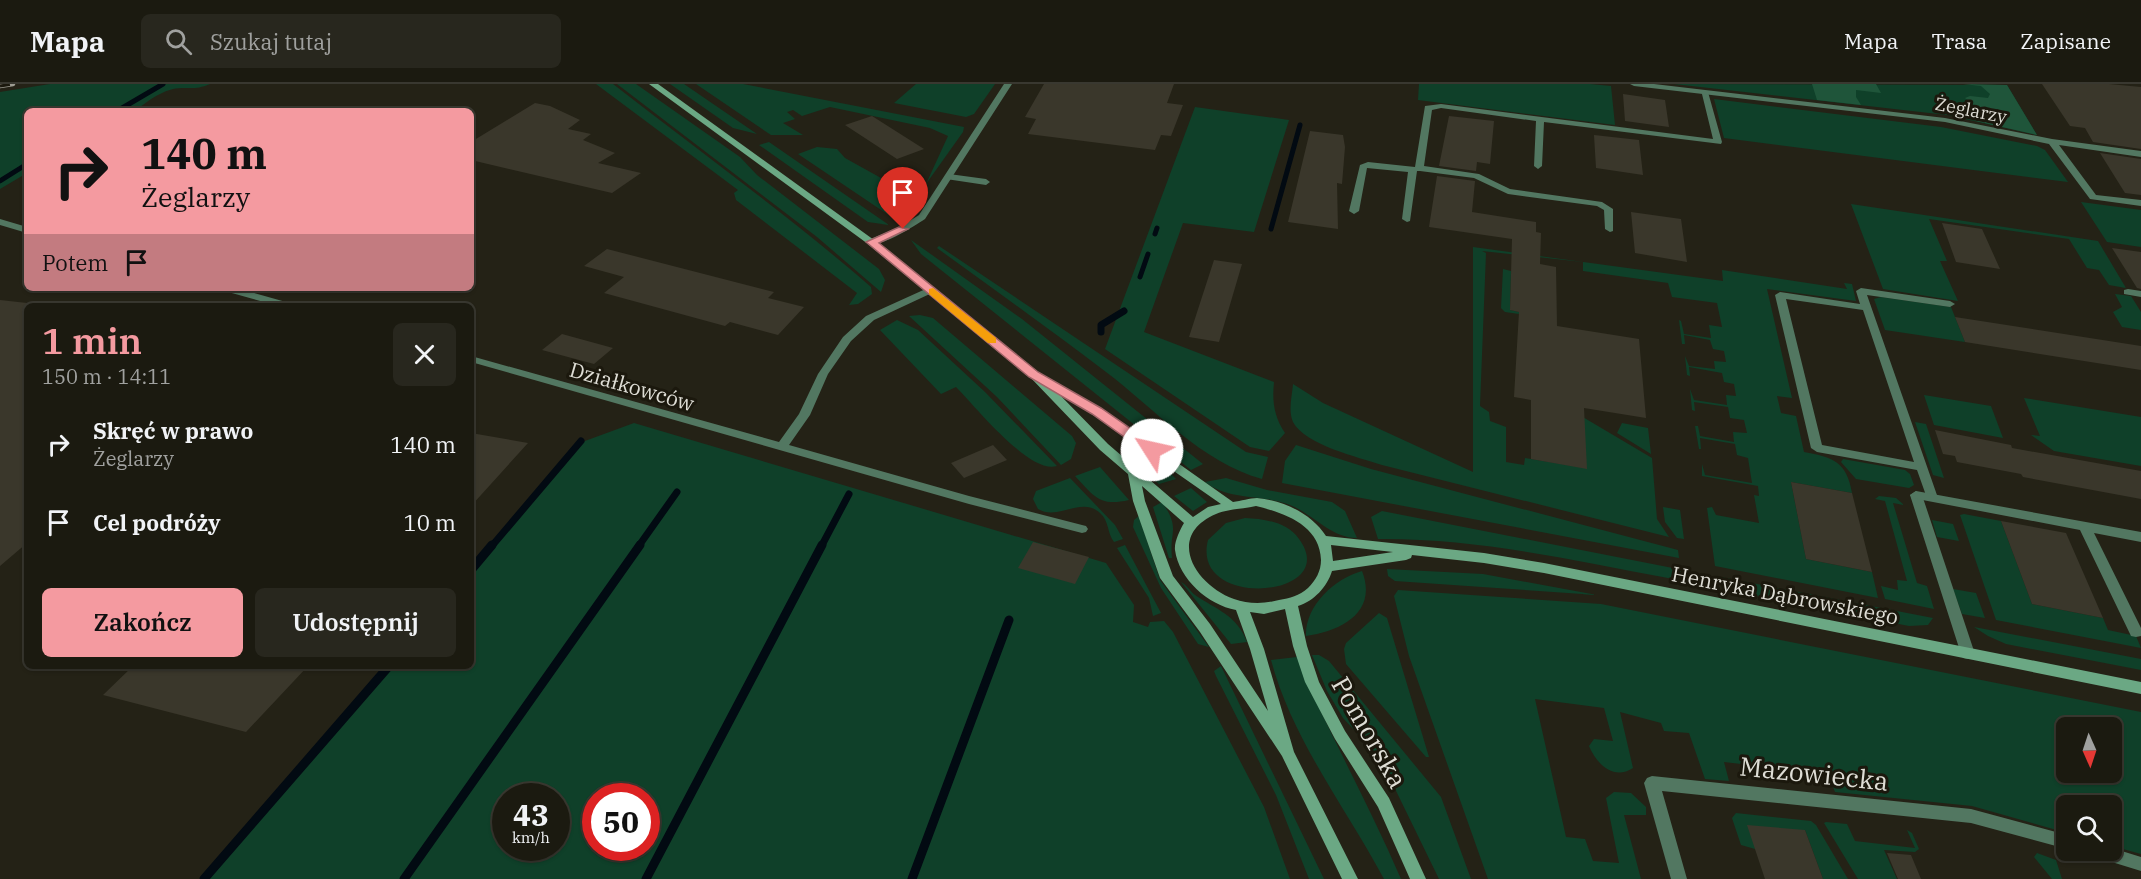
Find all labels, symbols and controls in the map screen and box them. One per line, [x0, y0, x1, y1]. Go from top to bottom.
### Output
search box [141, 14, 561, 68]
text: Mapa [30, 23, 105, 60]
icon: search [162, 25, 195, 58]
text: Szukaj tutaj [210, 27, 332, 56]
text: Mapa [1844, 27, 1898, 55]
text: Trasa [1931, 27, 1987, 55]
text: Zapisane [2020, 27, 2111, 55]
street label: Żeglarzy [1933, 92, 2009, 128]
text: 140 m [141, 126, 267, 181]
icon: right [42, 132, 120, 210]
pin [877, 167, 928, 229]
icon: arrive [886, 176, 919, 209]
text: Żeglarzy [141, 179, 250, 214]
icon: arrive [120, 246, 153, 279]
text: Potem [42, 248, 108, 277]
text: 1 min [42, 317, 142, 364]
button: close [393, 323, 456, 386]
street label: Działkowców [566, 355, 698, 417]
text: 150 m · 14:11 [42, 363, 171, 390]
text: Skręć w prawo [93, 416, 253, 445]
position arrow [1120, 418, 1184, 482]
icon: right [42, 428, 75, 461]
text: 140 m [390, 430, 456, 459]
text: Żeglarzy [93, 445, 174, 472]
icon: arrive [42, 506, 75, 539]
text: Cel podróży [93, 508, 221, 537]
text: 10 m [404, 508, 456, 537]
street label: Henryka Dąbrowskiego [1669, 559, 1901, 631]
button: Zakończ [42, 588, 243, 657]
button: Udostępnij [255, 588, 456, 657]
street label: Pomorska [1324, 670, 1416, 794]
north arrow [2056, 717, 2122, 783]
map controls [2056, 717, 2122, 861]
street label: Mazowiecka [1738, 748, 1890, 798]
speed limit sign: 50 [582, 783, 660, 861]
text: 43 [513, 795, 549, 834]
button: search [2056, 795, 2122, 861]
text: km/h [512, 828, 550, 847]

